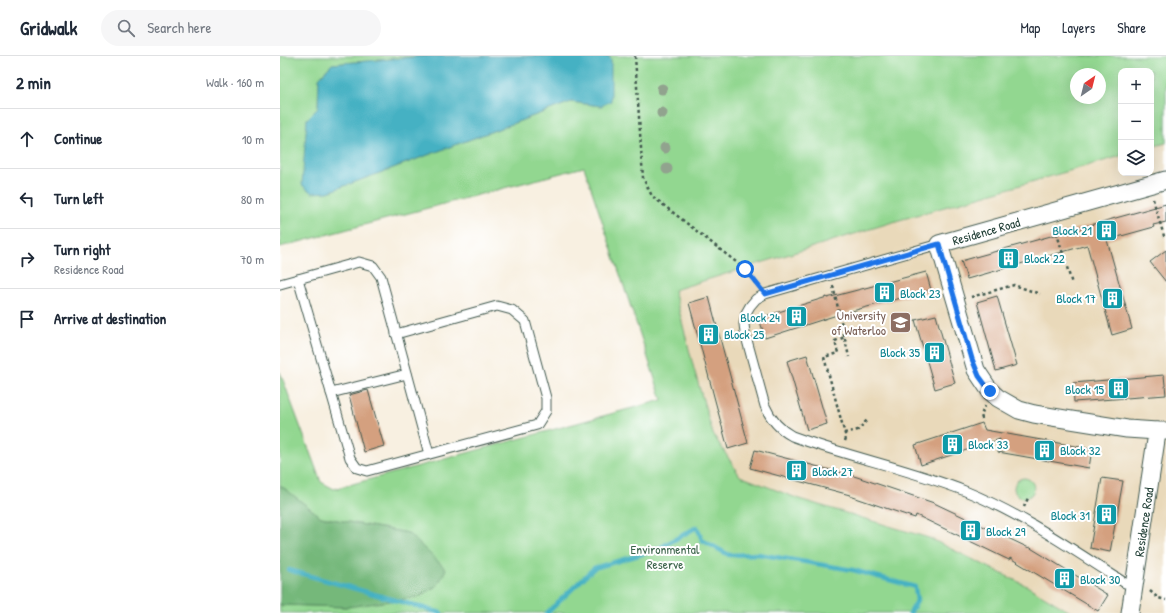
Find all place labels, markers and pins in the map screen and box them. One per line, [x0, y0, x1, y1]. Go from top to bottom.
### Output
building icon: Block 21 [1094, 217, 1120, 243]
place label: Block 21 [1052, 221, 1092, 239]
building icon: Block 22 [995, 245, 1021, 271]
place label: Block 22 [1024, 249, 1065, 267]
building icon: Block 23 [871, 280, 897, 306]
place label: Block 23 [900, 284, 941, 302]
building icon: Block 17 [1099, 285, 1125, 311]
place label: Block 17 [1056, 289, 1096, 307]
building icon: Block 24 [783, 304, 809, 330]
place label: University of Waterloo [831, 306, 886, 339]
place label: Block 24 [740, 308, 780, 326]
school or university icon: University of Waterloo [888, 309, 914, 335]
building icon: Block 25 [695, 321, 721, 347]
place label: Block 25 [724, 325, 765, 343]
building icon: Block 35 [922, 339, 948, 365]
place label: Block 35 [880, 343, 920, 361]
building icon: Block 15 [1106, 376, 1132, 402]
place label: Block 15 [1065, 380, 1104, 398]
building icon: Block 33 [939, 431, 965, 457]
place label: Block 33 [968, 435, 1009, 453]
building icon: Block 32 [1032, 437, 1058, 463]
place label: Block 32 [1060, 441, 1101, 459]
building icon: Block 27 [784, 458, 810, 484]
place label: Block 27 [812, 462, 853, 480]
building icon: Block 31 [1093, 502, 1119, 528]
place label: Block 31 [1051, 506, 1090, 524]
building icon: Block 29 [958, 518, 984, 544]
place label: Block 29 [986, 522, 1026, 540]
building icon: Block 30 [1051, 566, 1077, 592]
place label: Block 30 [1080, 570, 1121, 588]

